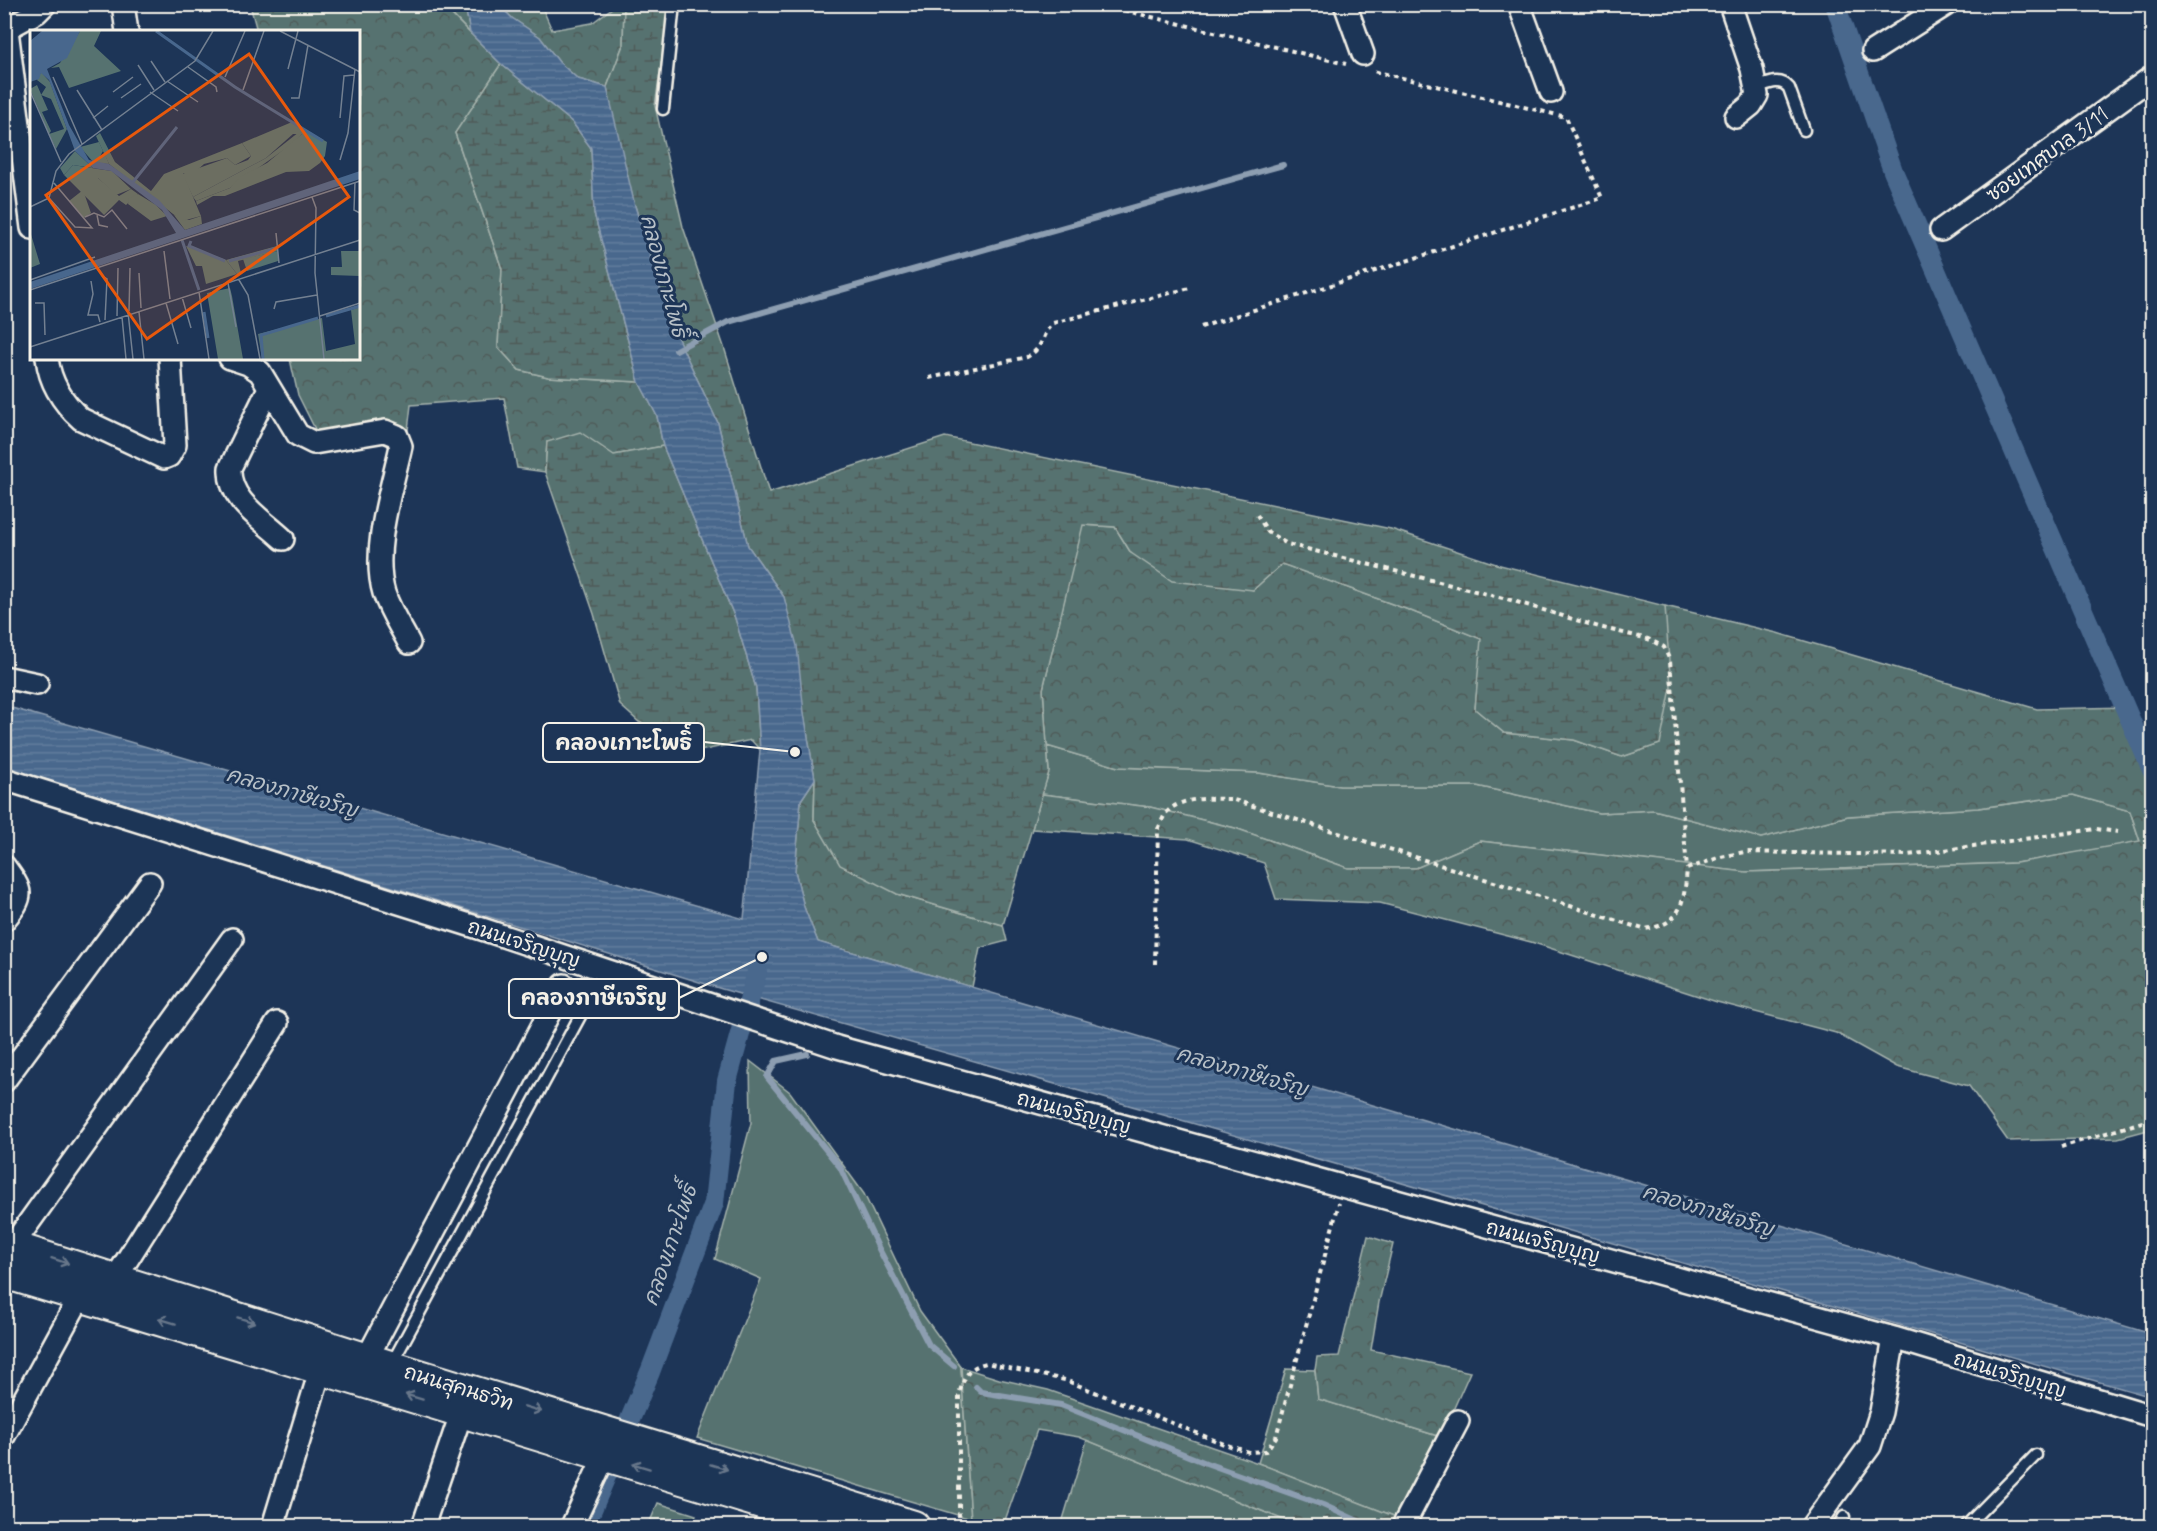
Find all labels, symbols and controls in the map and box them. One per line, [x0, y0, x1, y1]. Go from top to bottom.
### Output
inset map [30, 30, 360, 360]
street label: ซอยเทศบาล 3/11 [1981, 102, 2114, 209]
water label: คลองเกาะโพธิ์ [633, 210, 700, 346]
text: คลองเกาะโพธิ์ [556, 722, 692, 758]
callout: คลองเกาะโพธิ์ [543, 723, 704, 762]
water label: คลองภาษีเจริญ [223, 761, 363, 826]
street label: ถนนเจริญบุญ [464, 914, 583, 976]
callout: คลองภาษีเจริญ [509, 979, 679, 1018]
text: คลองภาษีเจริญ [521, 984, 667, 1013]
water label: คลองภาษีเจริญ [1173, 1040, 1313, 1105]
street label: ถนนเจริญบุญ [1014, 1085, 1133, 1143]
water label: คลองเกาะโพธิ์ [631, 1174, 707, 1310]
water label: คลองภาษีเจริญ [1639, 1178, 1778, 1245]
street label: ถนนเจริญบุญ [1483, 1214, 1602, 1272]
one-way arrow [50, 1257, 69, 1268]
one-way arrow [158, 1315, 177, 1326]
one-way arrow [236, 1315, 255, 1326]
street label: ถนนเจริญบุญ [1950, 1345, 2069, 1406]
street label: ถนนสุคนธวิท [400, 1359, 517, 1419]
one-way arrow [405, 1391, 424, 1402]
one-way arrow [523, 1404, 542, 1415]
one-way arrow [632, 1460, 651, 1471]
one-way arrow [709, 1462, 728, 1473]

